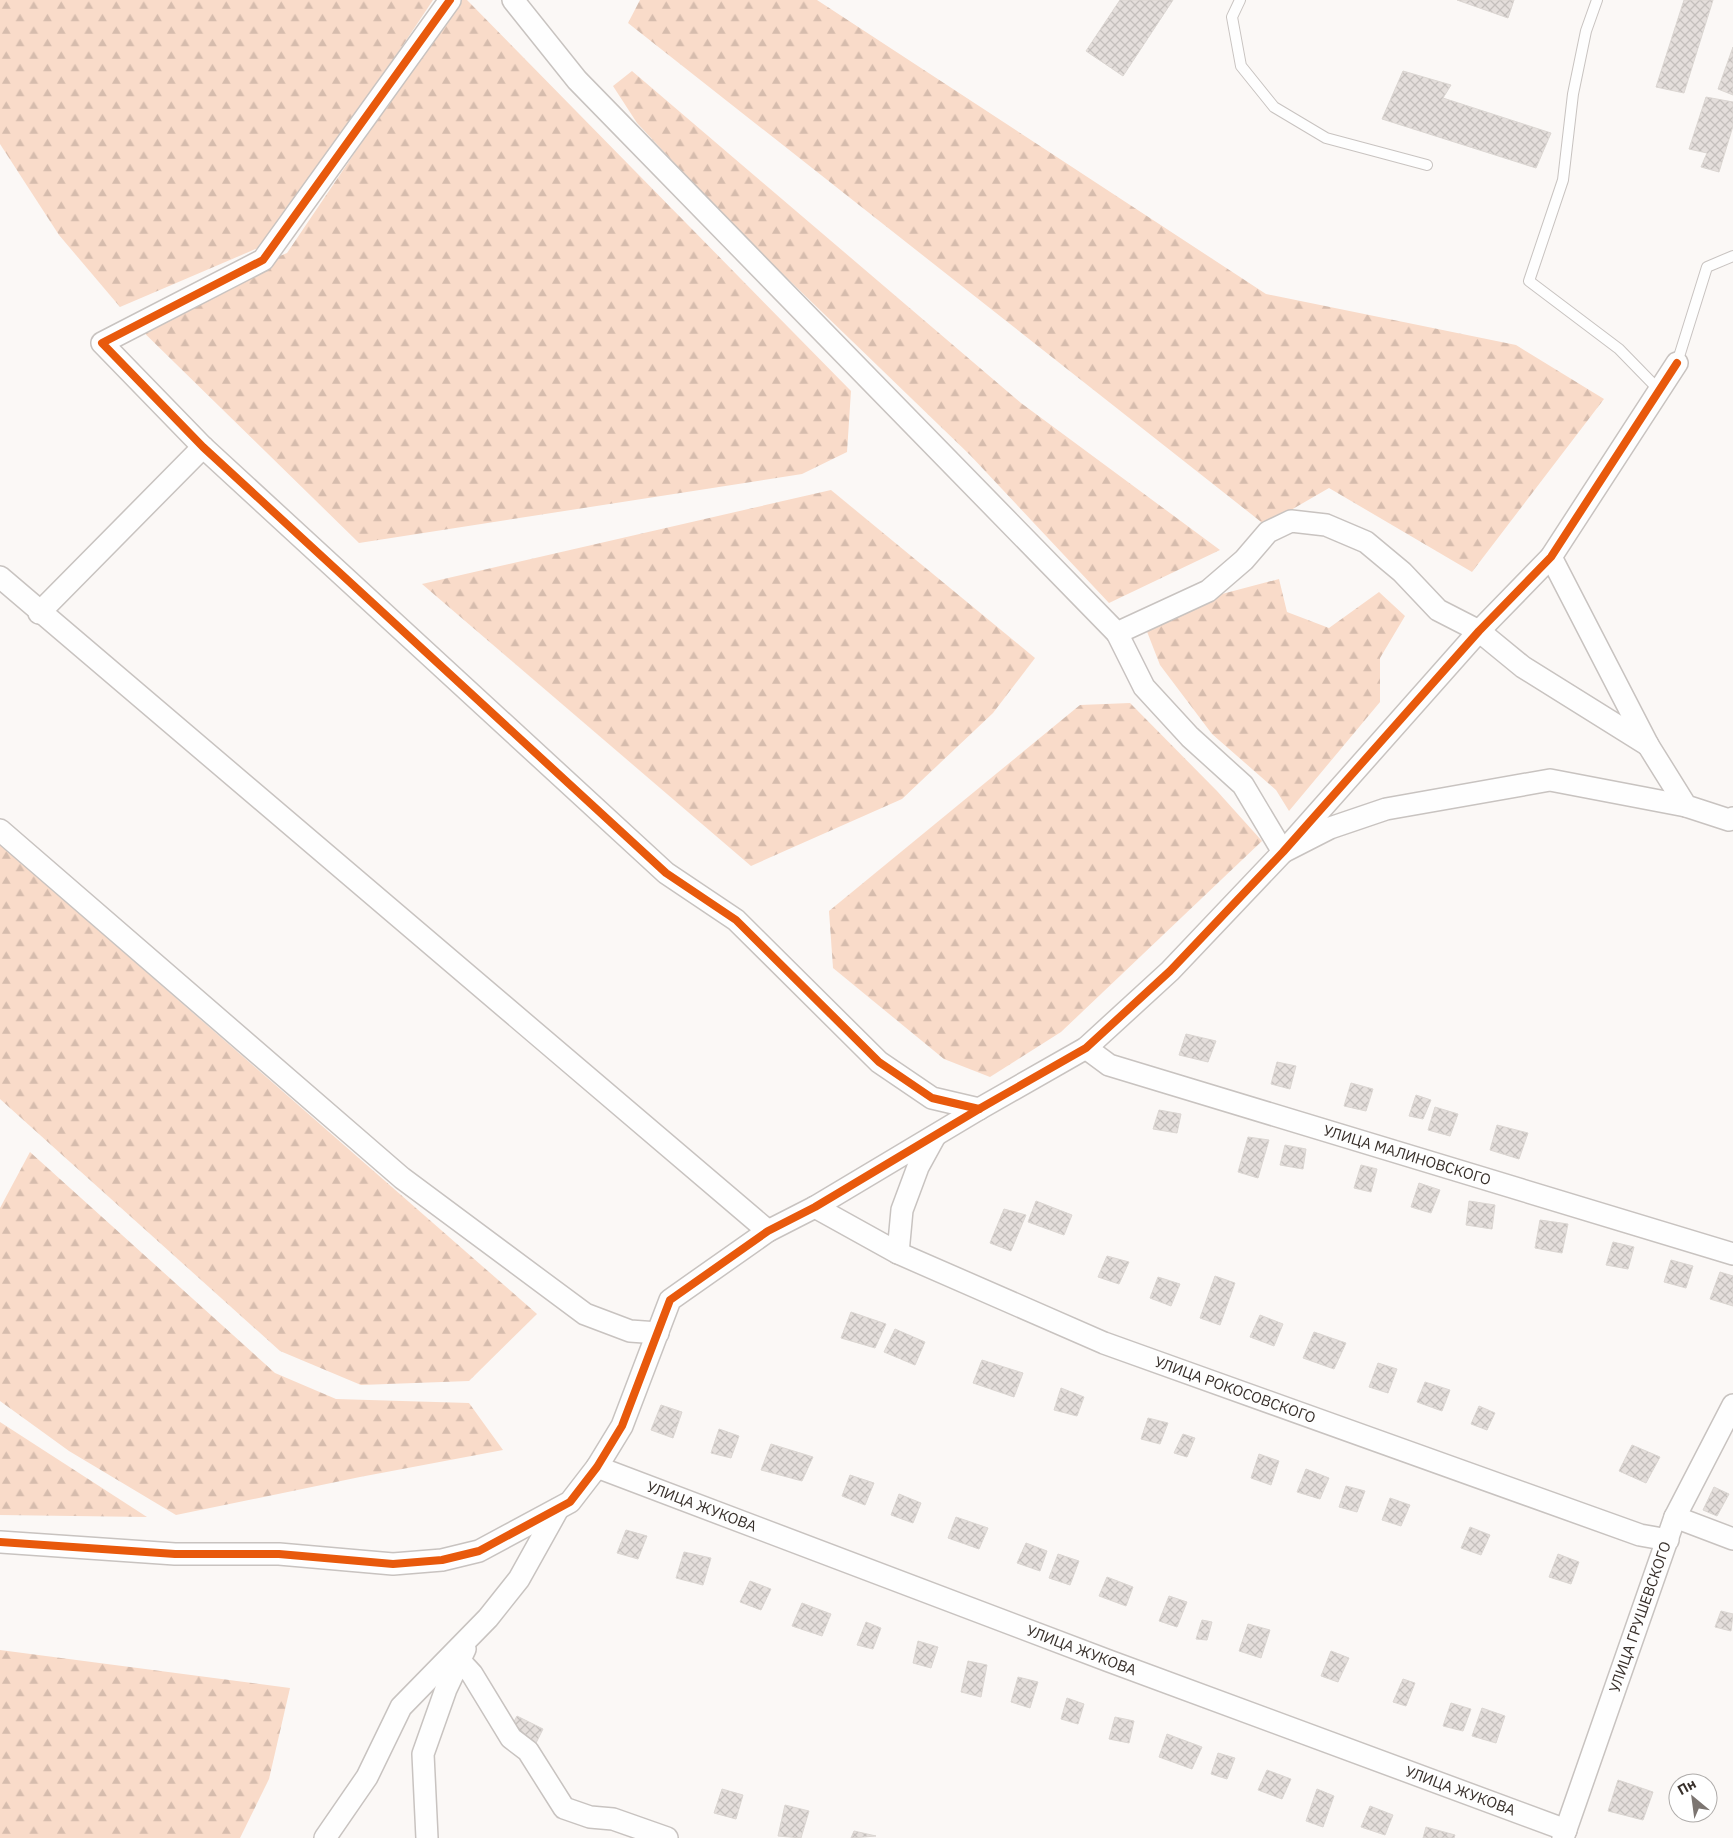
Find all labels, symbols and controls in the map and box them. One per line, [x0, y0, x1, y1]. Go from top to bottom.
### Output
street label: УЛИЦА МАЛИНОВСКОГО [1321, 1120, 1493, 1189]
street label: УЛИЦА РОКОСОВСКОГО [1152, 1352, 1318, 1427]
street label: УЛИЦА ЖУКОВА [644, 1477, 760, 1536]
street label: УЛИЦА ГРУШЕВСКОГО [1604, 1539, 1675, 1695]
street label: УЛИЦА ЖУКОВА [1024, 1621, 1140, 1679]
street label: УЛИЦА ЖУКОВА [1403, 1761, 1519, 1820]
north arrow [1668, 1773, 1718, 1823]
text: Пн [1674, 1774, 1699, 1799]

